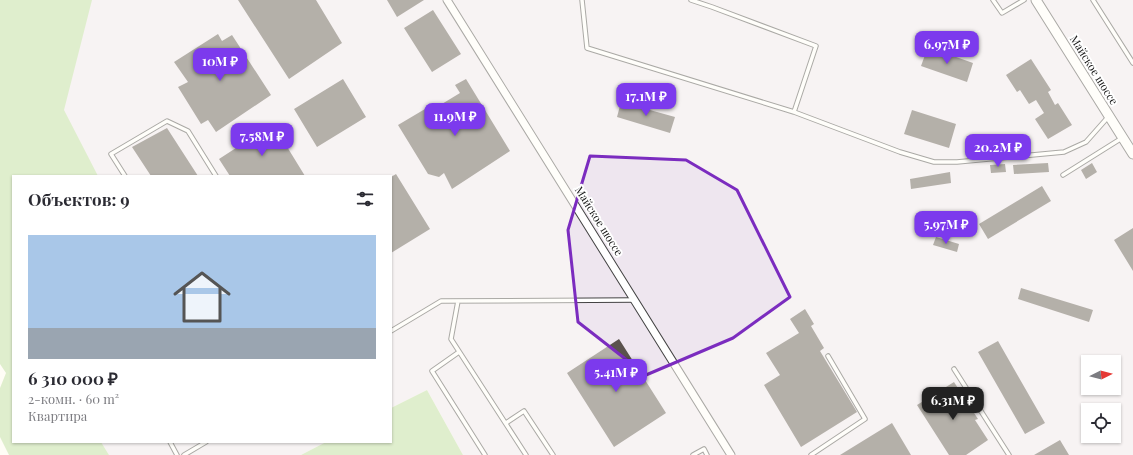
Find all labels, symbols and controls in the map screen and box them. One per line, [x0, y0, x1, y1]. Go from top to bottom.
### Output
pin: 6.97M ₽ [910, 31, 984, 65]
street label: Майское шоссе [1067, 32, 1122, 108]
text: 6.97M ₽ [924, 35, 970, 52]
pin: 10M ₽ [192, 48, 248, 82]
text: 10M ₽ [202, 52, 238, 69]
pin: 17.1M ₽ [609, 83, 683, 117]
text: 17.1M ₽ [625, 87, 667, 104]
pin: 11.9M ₽ [418, 103, 492, 137]
text: 11.9M ₽ [433, 107, 477, 124]
pin: 7.58M ₽ [225, 123, 299, 157]
text: 7.58M ₽ [240, 127, 284, 144]
pin: 20.2M ₽ [961, 134, 1035, 168]
text: 20.2M ₽ [974, 138, 1022, 155]
street label: Майское шоссе [572, 183, 627, 259]
text: Объектов: 9 [28, 188, 130, 210]
icon: filters [354, 188, 376, 210]
pin: 5.97M ₽ [909, 211, 983, 245]
text: 5.97M ₽ [923, 215, 969, 232]
icon: home [166, 261, 238, 333]
north arrow [1081, 355, 1121, 395]
map controls [1081, 355, 1121, 443]
pin: 5.41M ₽ [579, 359, 653, 393]
text: 5.41M ₽ [594, 363, 638, 380]
text: 6 310 000 ₽ [28, 367, 118, 389]
pin: 6.31M ₽ [916, 387, 990, 421]
text: 2-комн. · 60 m² [28, 390, 119, 407]
text: 6.31M ₽ [931, 391, 975, 408]
button: locate [1081, 403, 1121, 443]
text: Квартира [28, 407, 87, 424]

